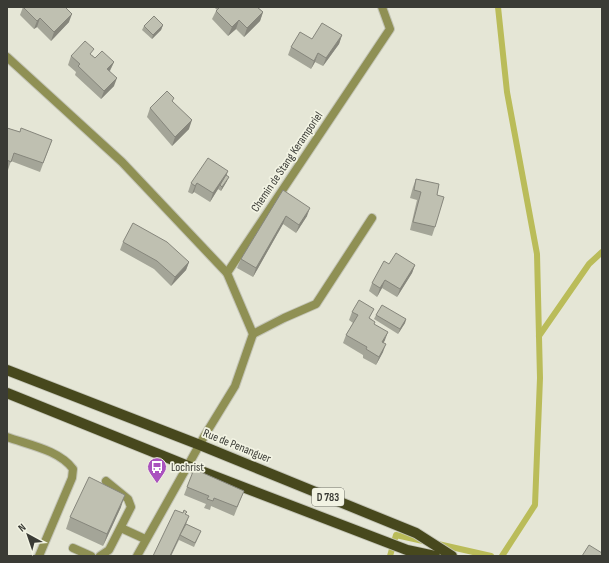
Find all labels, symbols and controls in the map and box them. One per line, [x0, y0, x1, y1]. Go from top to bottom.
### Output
street label: Chemin de Stang Keramporiel [248, 109, 326, 215]
street label: Rue de Penanguer [201, 426, 274, 467]
bus stop icon: Lochrist [146, 456, 168, 484]
place label: Lochrist [171, 460, 204, 475]
road number: D 783 [312, 488, 344, 506]
north arrow [8, 515, 48, 555]
text: N [15, 521, 28, 535]

